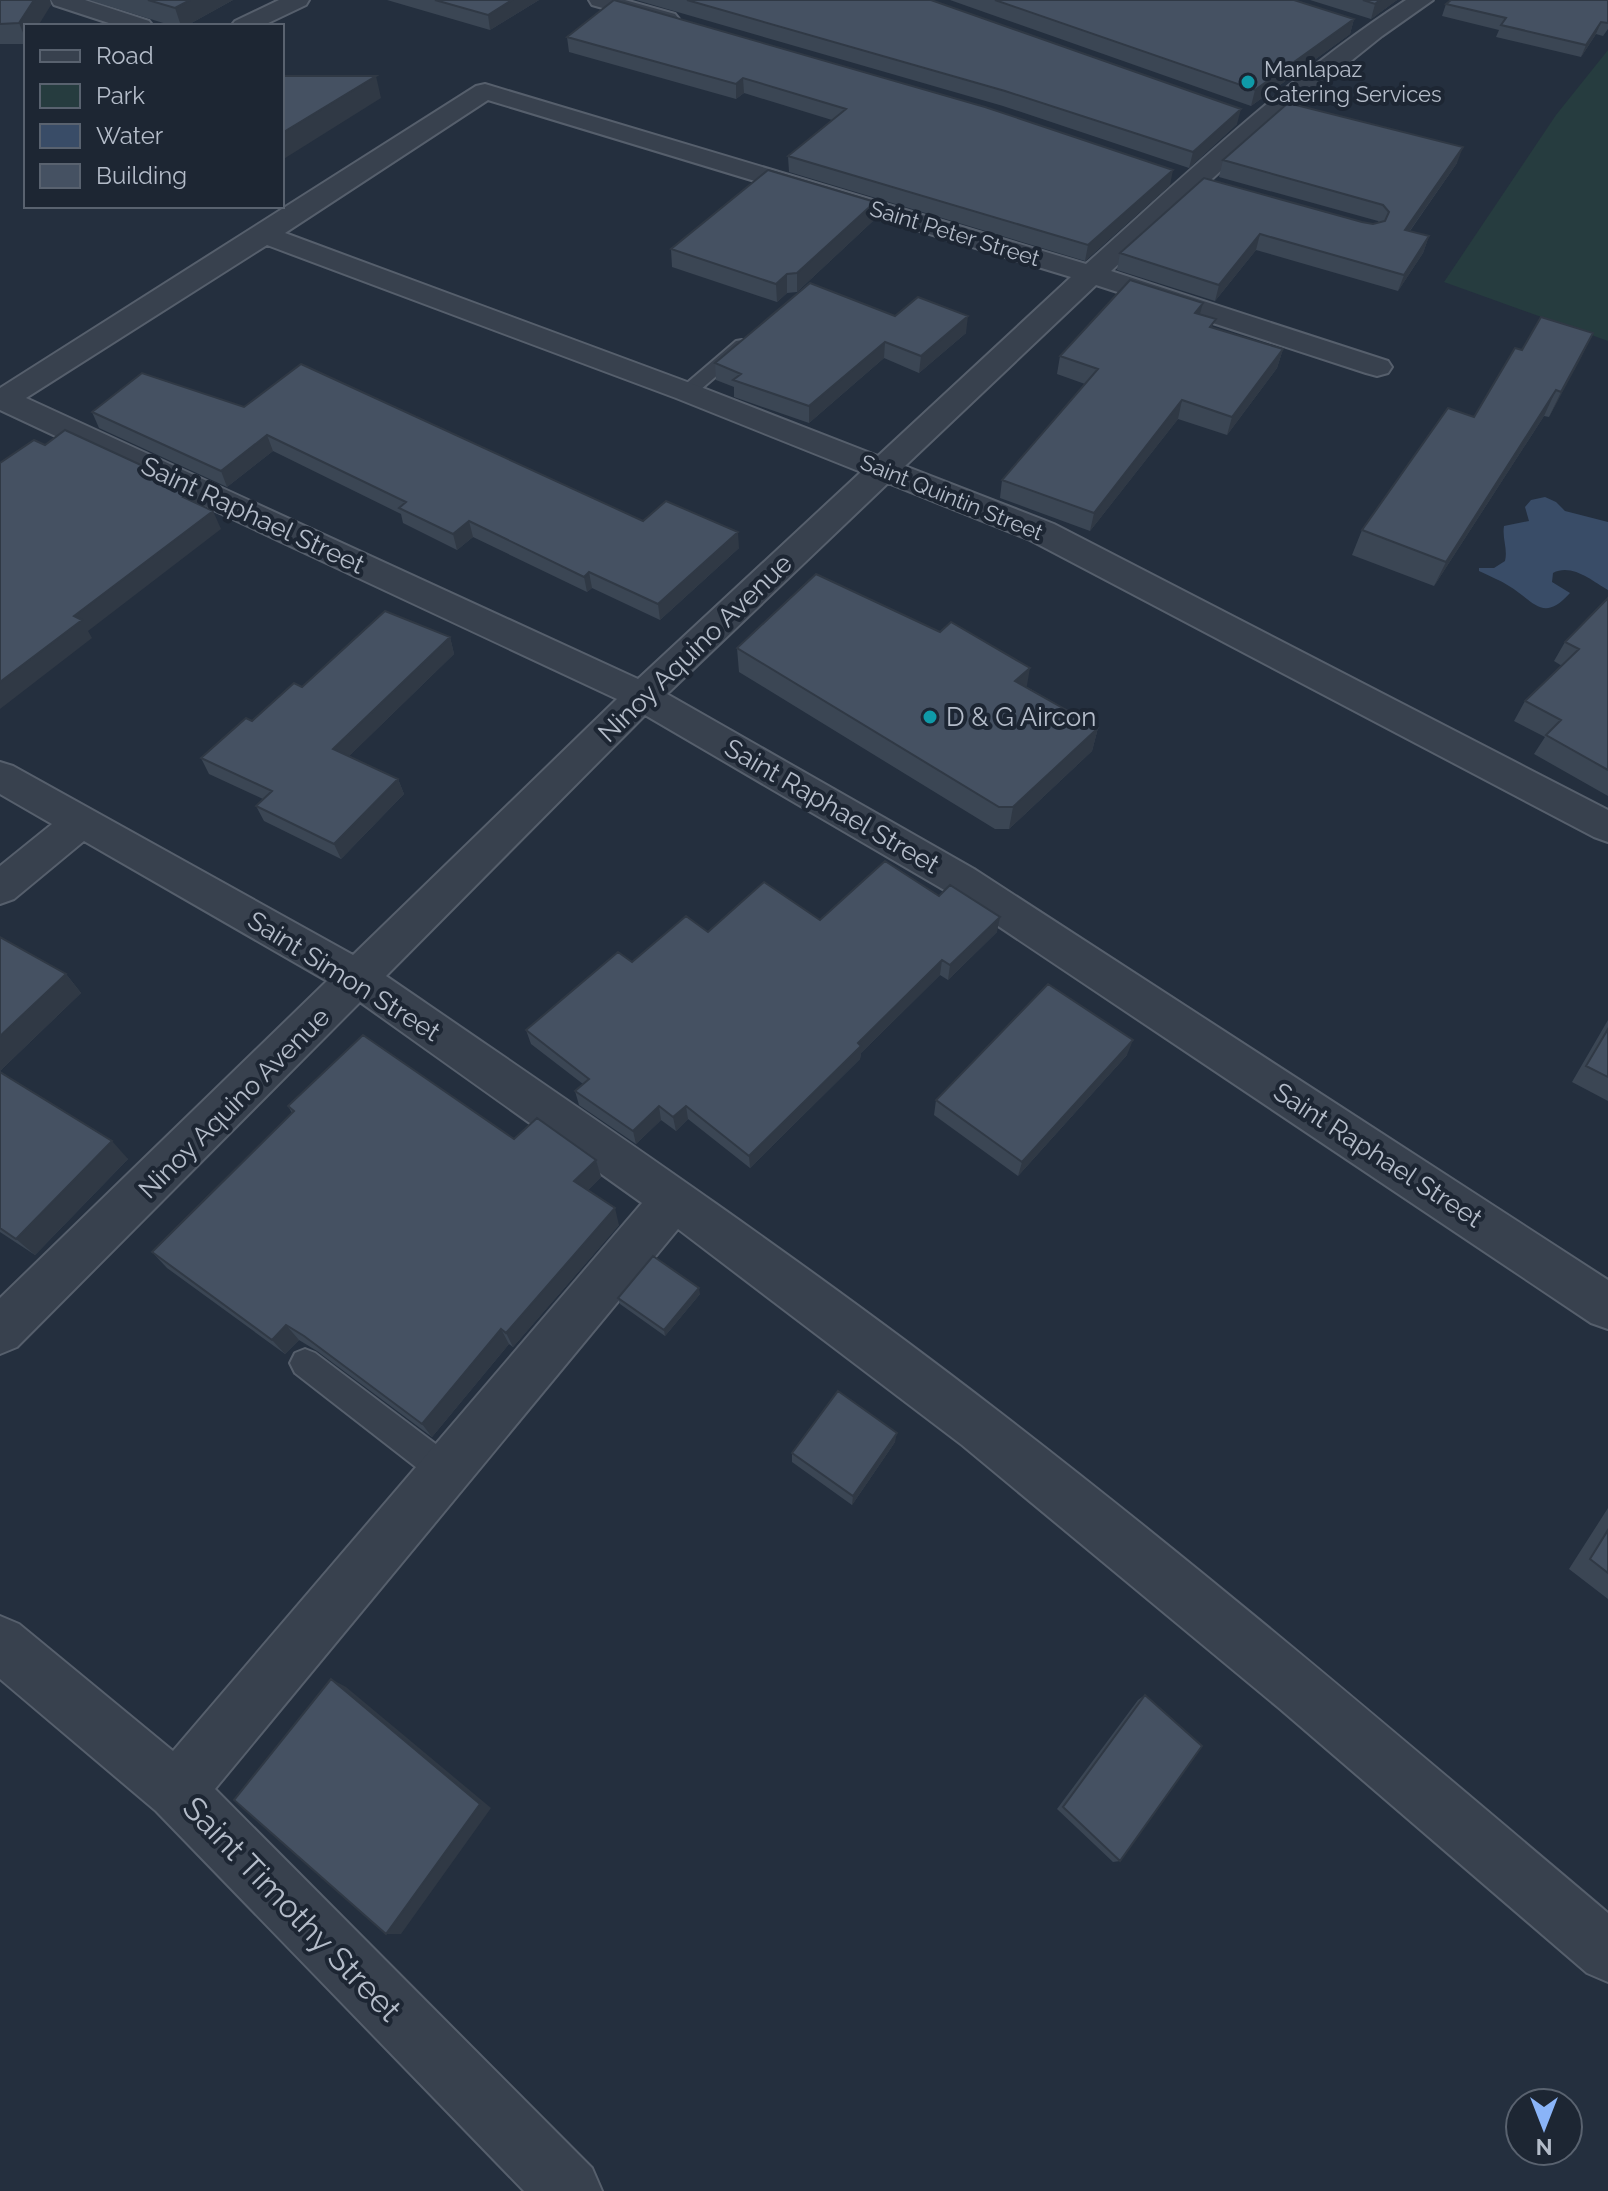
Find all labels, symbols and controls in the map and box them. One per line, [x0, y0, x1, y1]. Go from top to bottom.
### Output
legend [24, 24, 284, 208]
text: Road [96, 41, 154, 70]
place label: Manlapaz Catering Services [1264, 56, 1442, 107]
marker: Manlapaz Catering Services [1239, 73, 1257, 91]
text: Park [96, 81, 145, 110]
text: Water [96, 121, 164, 150]
text: Building [96, 161, 187, 190]
street label: Saint Peter Street [867, 195, 1044, 271]
street label: Saint Quintin Street [857, 449, 1048, 546]
street label: Saint Raphael Street [137, 450, 370, 580]
street label: Ninoy Aquino Avenue [592, 548, 798, 748]
place label: D & G Aircon [946, 702, 1096, 732]
marker: D & G Aircon [921, 708, 939, 726]
street label: Saint Raphael Street [719, 732, 945, 880]
street label: Saint Simon Street [242, 905, 446, 1047]
street label: Ninoy Aquino Avenue [132, 1001, 336, 1205]
street label: Saint Raphael Street [1268, 1076, 1488, 1234]
street label: Saint Timothy Street [176, 1789, 409, 2029]
north arrow [1504, 2087, 1584, 2167]
text: N [1536, 2134, 1552, 2160]

